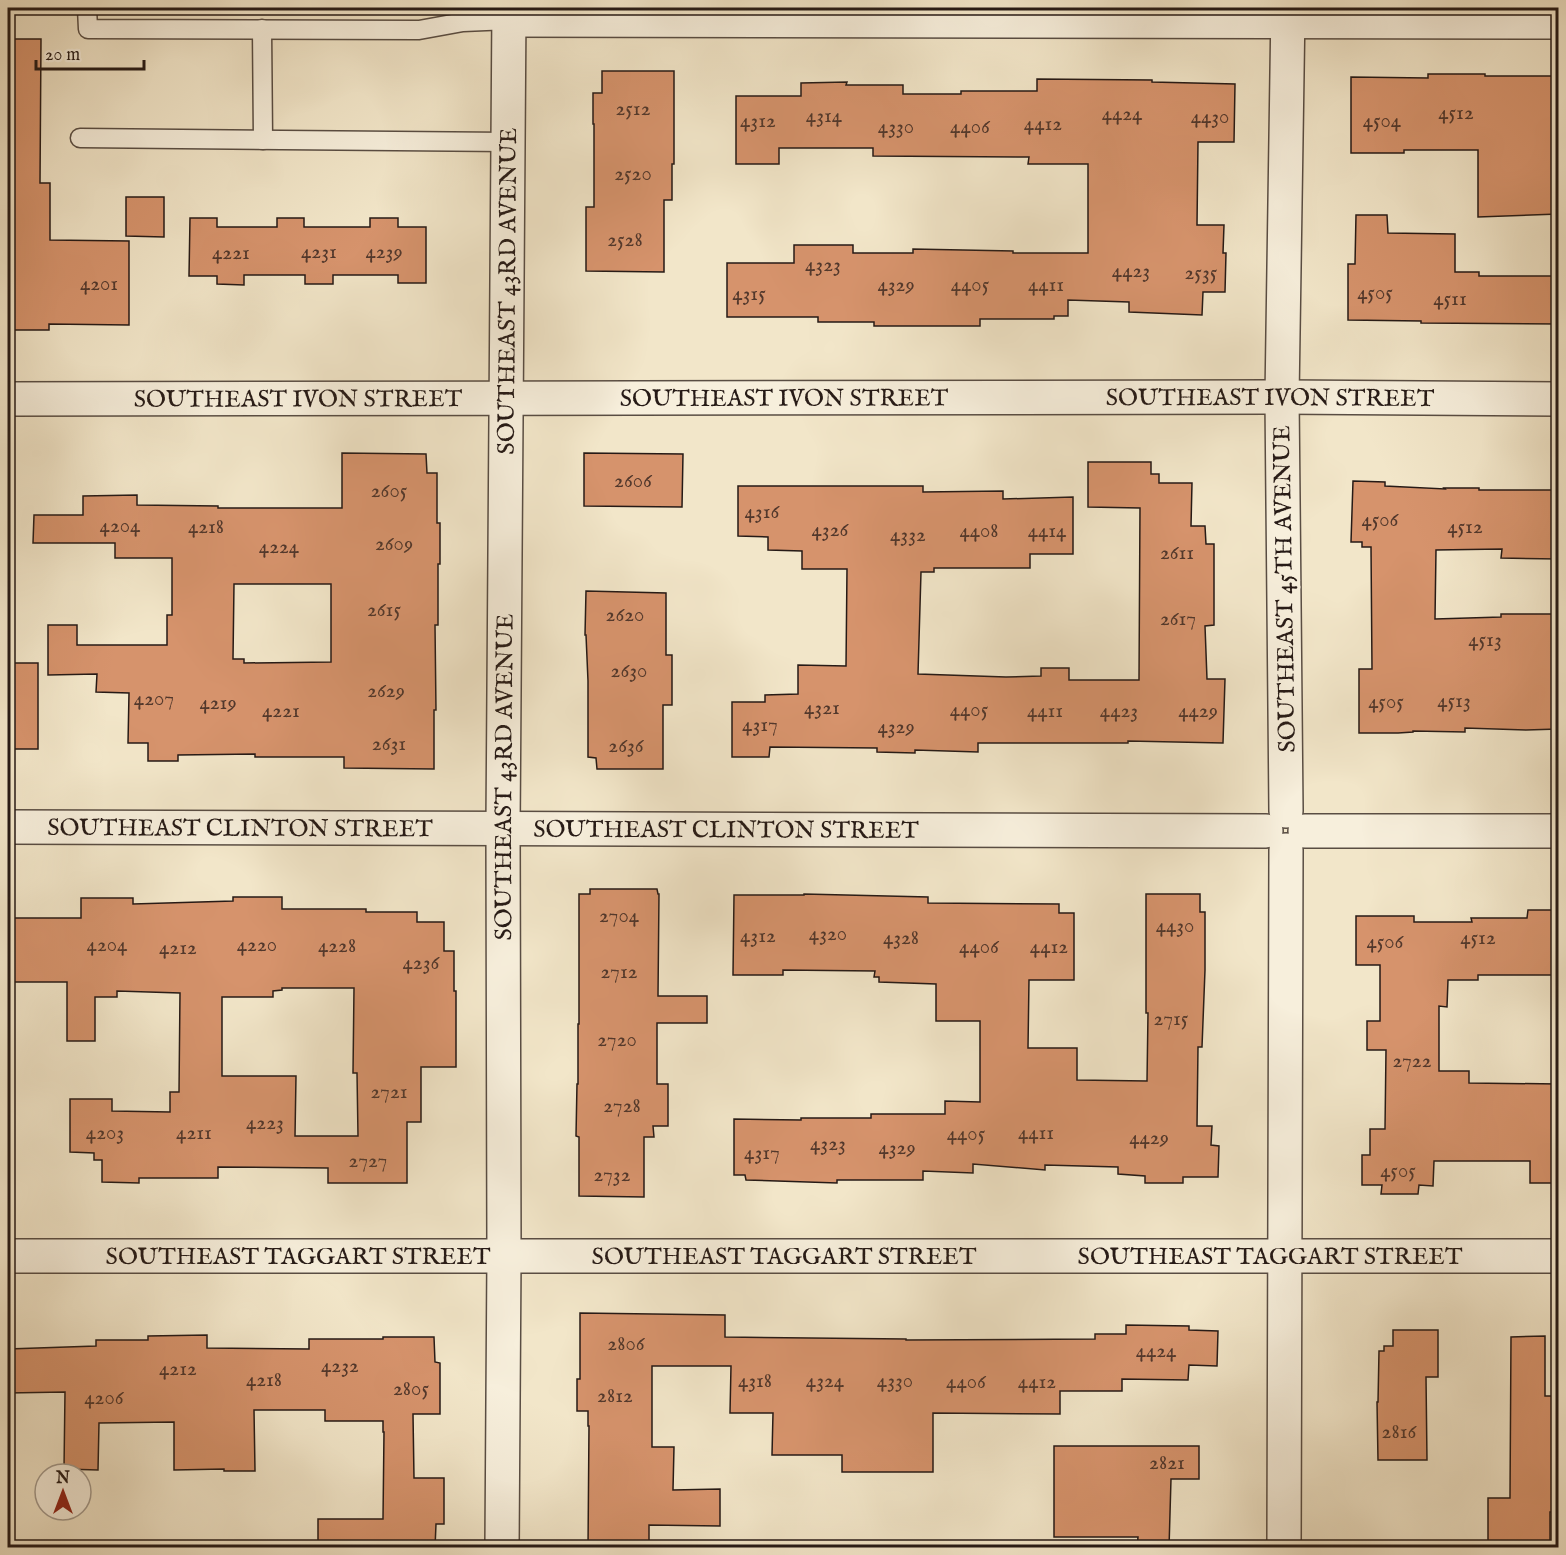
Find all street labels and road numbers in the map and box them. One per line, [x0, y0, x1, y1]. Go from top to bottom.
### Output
street label: SOUTHEAST 43RD AVENUE [492, 127, 525, 455]
street label: SOUTHEAST IVON STREET [1106, 383, 1435, 415]
street label: SOUTHEAST IVON STREET [134, 384, 463, 416]
street label: SOUTHEAST IVON STREET [620, 384, 949, 415]
street label: SOUTHEAST 45TH AVENUE [1267, 425, 1304, 753]
street label: SOUTHEAST 43RD AVENUE [489, 613, 522, 941]
street label: SOUTHEAST CLINTON STREET [47, 813, 433, 845]
street label: SOUTHEAST CLINTON STREET [533, 815, 919, 847]
street label: SOUTHEAST TAGGART STREET [106, 1242, 491, 1273]
street label: SOUTHEAST TAGGART STREET [592, 1242, 977, 1273]
street label: SOUTHEAST TAGGART STREET [1078, 1242, 1463, 1273]

